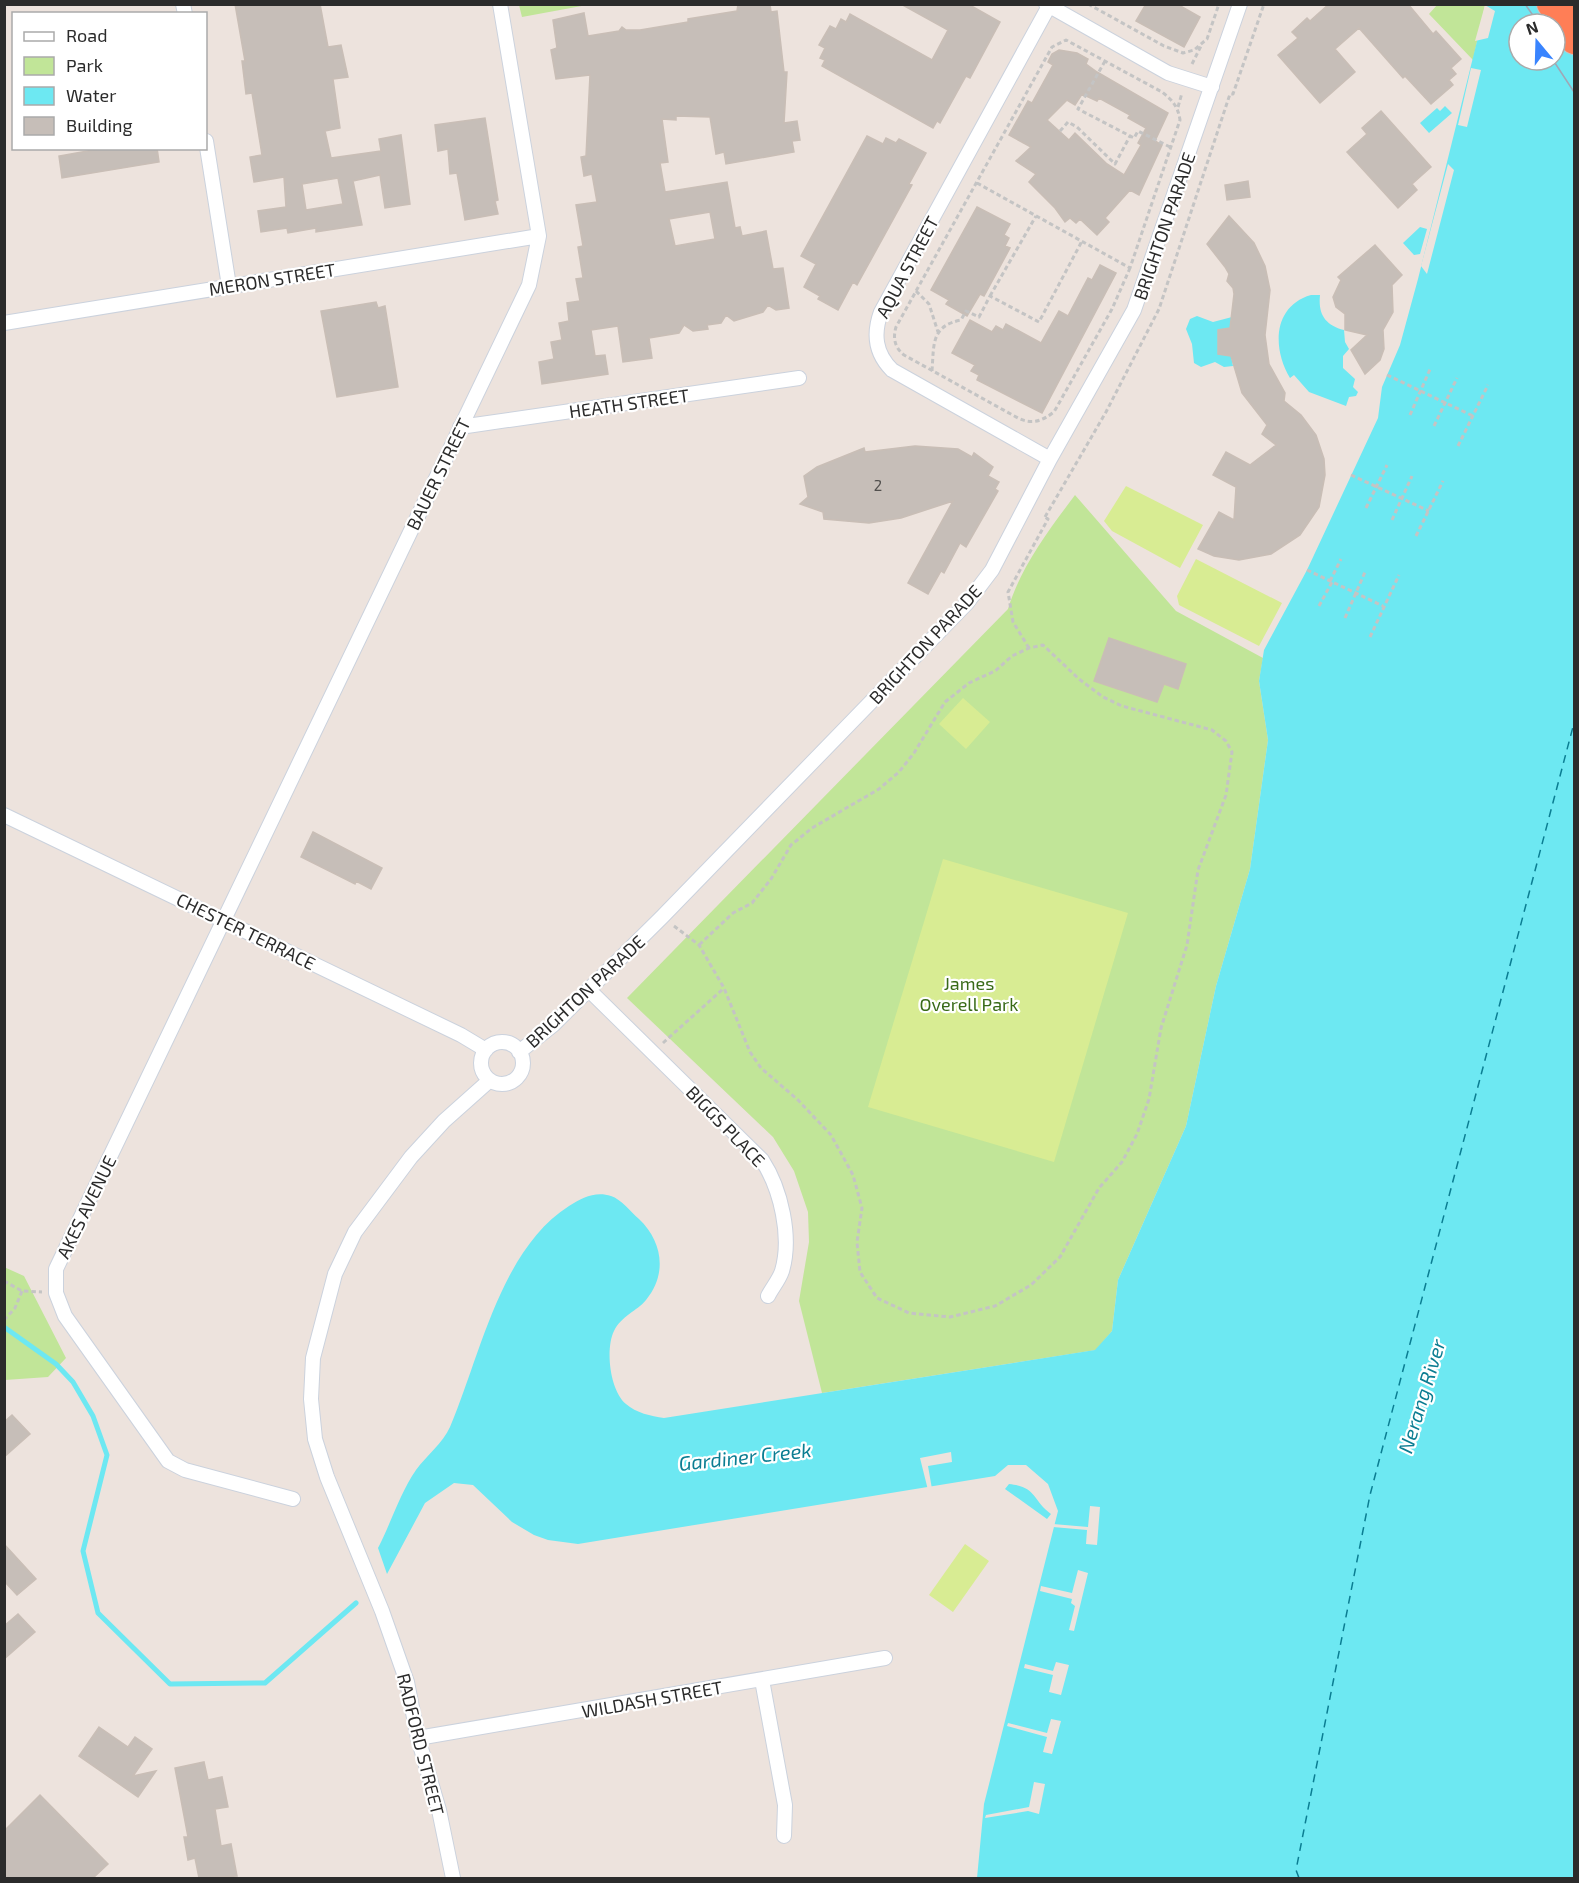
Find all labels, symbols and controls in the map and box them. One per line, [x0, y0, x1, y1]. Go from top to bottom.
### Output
legend [12, 12, 207, 150]
north arrow [1507, 12, 1567, 72]
text: N [1523, 16, 1541, 38]
text: Road [66, 24, 107, 46]
text: Park [66, 54, 103, 76]
text: Water [66, 84, 116, 106]
text: Building [66, 114, 133, 136]
street label: BRIGHTON PARADE [1128, 149, 1200, 303]
street label: AQUA STREET [871, 212, 943, 322]
street label: MERON STREET [207, 258, 337, 300]
street label: HEATH STREET [568, 384, 691, 422]
street label: BAUER STREET [401, 414, 475, 534]
house number: 2 [874, 476, 882, 494]
street label: BRIGHTON PARADE [864, 580, 986, 708]
street label: CHESTER TERRACE [173, 888, 319, 974]
street label: BRIGHTON PARADE [521, 930, 649, 1052]
park label: James Overell Park [920, 972, 1018, 1015]
street label: BIGGS PLACE [682, 1081, 770, 1171]
street label: AKES AVENUE [52, 1152, 120, 1262]
water label: Nerang River [1392, 1335, 1450, 1456]
water label: Gardiner Creek [677, 1437, 813, 1475]
street label: RADFORD STREET [393, 1671, 449, 1818]
street label: WILDASH STREET [580, 1676, 725, 1722]

